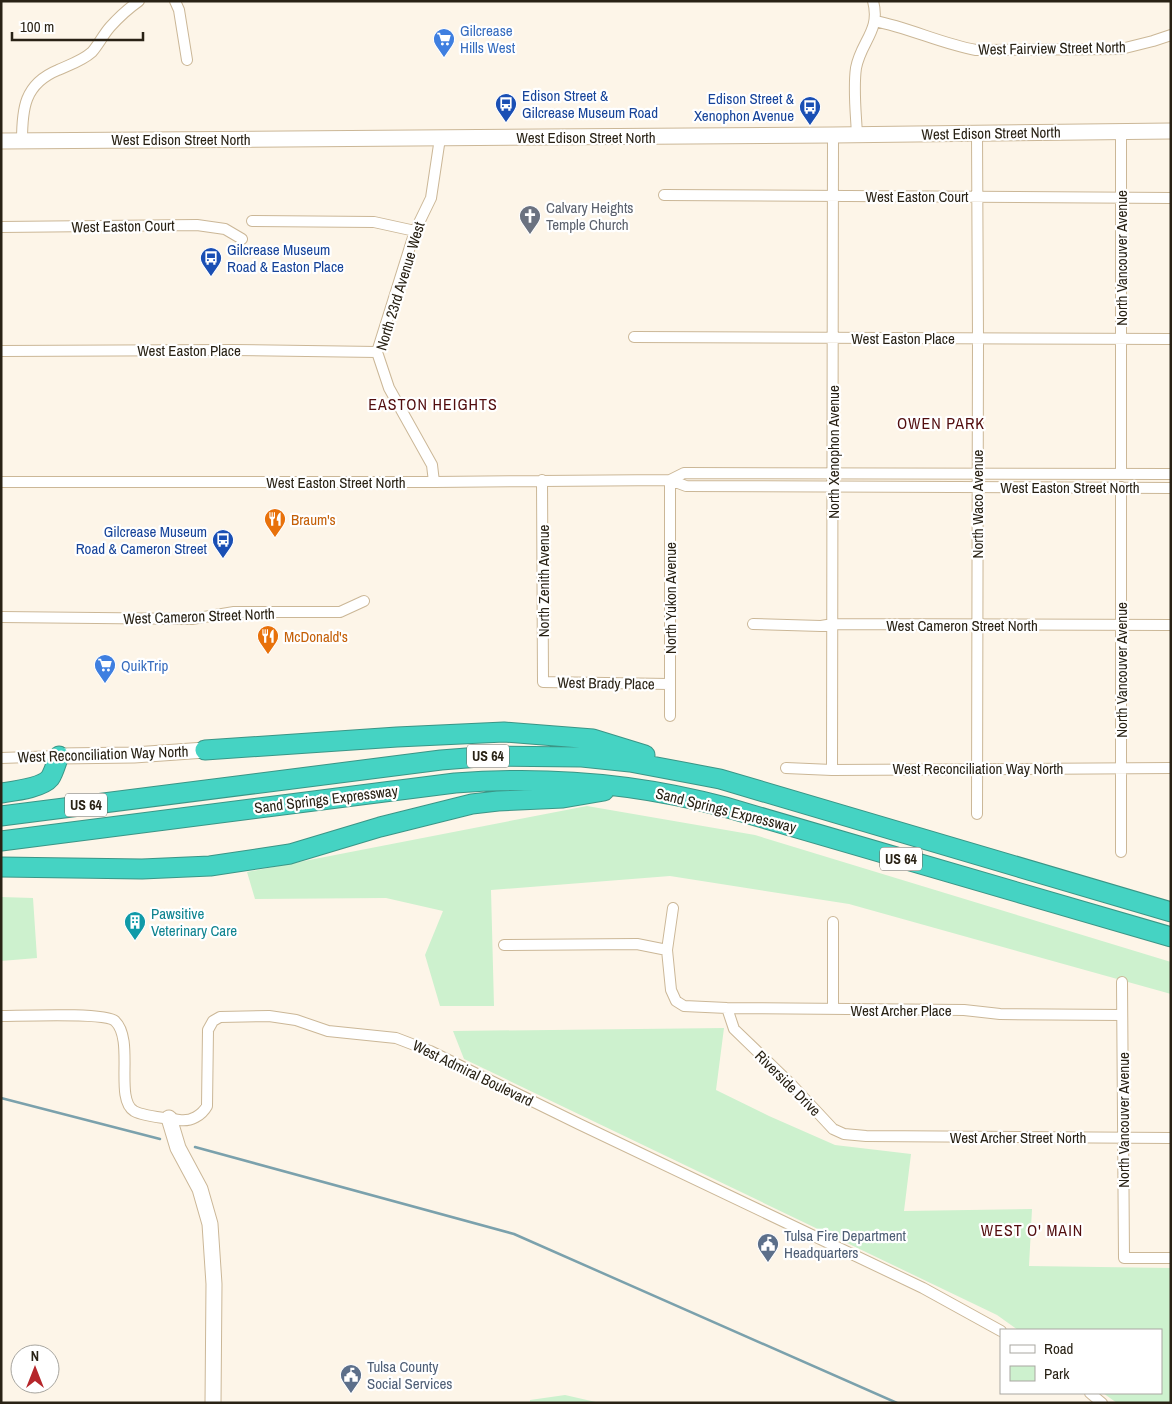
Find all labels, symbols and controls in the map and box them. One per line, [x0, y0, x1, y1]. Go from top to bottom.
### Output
scale bar [12, 10, 144, 42]
text: 100 m [20, 16, 54, 37]
place label: Gilcrease Hills West [460, 20, 516, 58]
supermarket icon: Gilcrease Hills West [432, 27, 456, 58]
street label: West Fairview Street North [978, 36, 1126, 60]
place label: Edison Street & Gilcrease Museum Road [522, 85, 658, 123]
place label: Edison Street & Xenophon Avenue [694, 88, 795, 126]
bus stop icon: Edison Street & Gilcrease Museum Road [494, 92, 518, 123]
bus stop icon: Edison Street & Xenophon Avenue [798, 95, 822, 126]
street label: West Edison Street North [921, 121, 1061, 145]
street label: West Edison Street North [516, 127, 656, 148]
street label: West Edison Street North [111, 129, 251, 150]
street label: West Easton Court [865, 186, 969, 207]
street label: North Vancouver Avenue [1111, 190, 1132, 326]
place label: Calvary Heights Temple Church [546, 197, 634, 235]
church icon: Calvary Heights Temple Church [518, 204, 542, 235]
street label: West Easton Court [71, 215, 175, 237]
street label: North 23rd Avenue West [370, 219, 430, 353]
place label: Gilcrease Museum Road & Easton Place [227, 239, 344, 277]
bus stop icon: Gilcrease Museum Road & Easton Place [199, 246, 223, 277]
street label: West Easton Place [851, 328, 955, 349]
street label: West Easton Place [137, 340, 241, 361]
street label: North Xenophon Avenue [823, 385, 844, 519]
district label: EASTON HEIGHTS [368, 393, 498, 415]
district label: OWEN PARK [897, 412, 985, 434]
street label: North Waco Avenue [967, 449, 988, 558]
street label: West Easton Street North [266, 472, 406, 493]
street label: West Easton Street North [1000, 477, 1140, 498]
restaurant icon: Braum's [263, 507, 287, 538]
place label: Braum's [291, 509, 336, 530]
place label: Gilcrease Museum Road & Cameron Street [76, 521, 208, 559]
street label: North Zenith Avenue [533, 525, 554, 637]
bus stop icon: Gilcrease Museum Road & Cameron Street [211, 528, 235, 559]
street label: North Yukon Avenue [660, 542, 681, 654]
street label: North Vancouver Avenue [1111, 602, 1132, 738]
street label: West Cameron Street North [123, 603, 275, 629]
street label: West Cameron Street North [886, 615, 1038, 636]
restaurant icon: McDonald's [256, 624, 280, 655]
place label: McDonald's [284, 626, 348, 647]
supermarket icon: QuikTrip [93, 653, 117, 684]
place label: QuikTrip [121, 655, 169, 676]
street label: West Brady Place [557, 672, 655, 694]
street label: West Reconciliation Way North [17, 741, 189, 767]
road number: US 64 [467, 744, 509, 768]
street label: West Reconciliation Way North [893, 758, 1063, 779]
street label: Sand Springs Expressway [253, 780, 400, 818]
street label: Sand Springs Expressway [653, 782, 799, 838]
road number: US 64 [65, 794, 107, 816]
road number: US 64 [880, 848, 922, 871]
place label: Pawsitive Veterinary Care [151, 903, 237, 941]
building icon: Pawsitive Veterinary Care [123, 910, 147, 941]
street label: West Archer Place [851, 1000, 952, 1021]
street label: West Admiral Boulevard [409, 1035, 537, 1111]
street label: Riverside Drive [750, 1045, 826, 1121]
street label: North Vancouver Avenue [1113, 1052, 1134, 1188]
street label: West Archer Street North [950, 1127, 1086, 1148]
district label: WEST O' MAIN [981, 1219, 1083, 1241]
place label: Tulsa Fire Department Headquarters [784, 1225, 907, 1263]
public building icon: Tulsa Fire Department Headquarters [756, 1232, 780, 1263]
legend [1000, 1329, 1162, 1394]
text: Road [1044, 1338, 1073, 1359]
north arrow [10, 1344, 60, 1394]
text: N [31, 1347, 39, 1365]
place label: Tulsa County Social Services [367, 1356, 452, 1394]
public building icon: Tulsa County Social Services [339, 1363, 363, 1394]
text: Park [1044, 1363, 1070, 1384]

